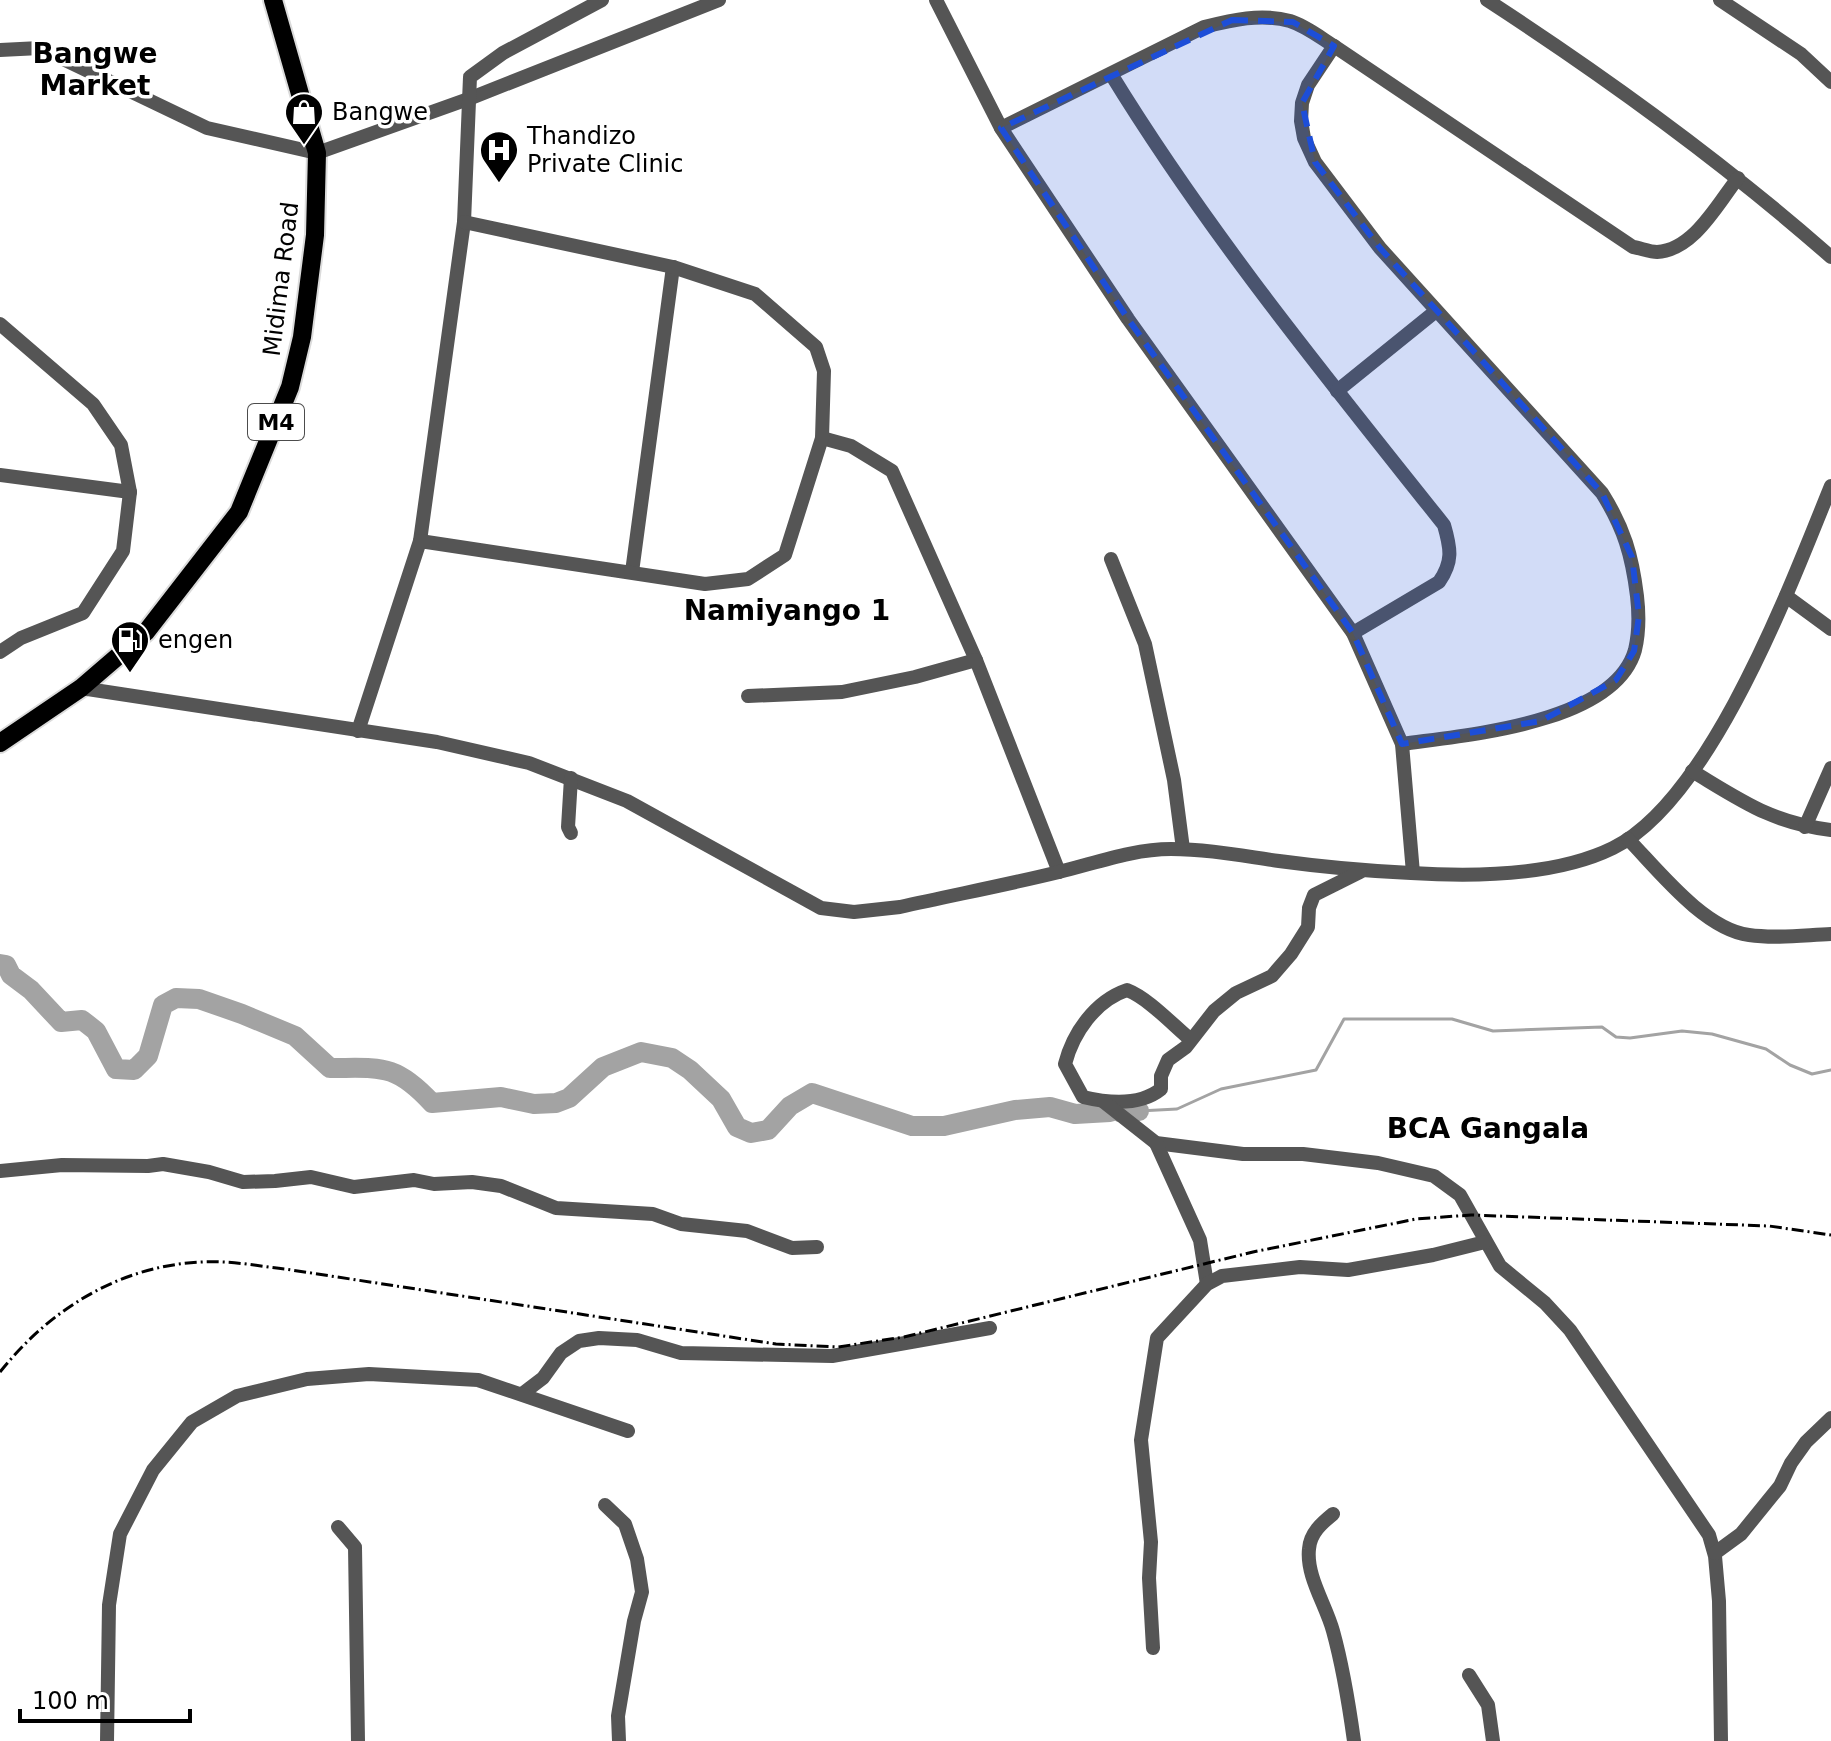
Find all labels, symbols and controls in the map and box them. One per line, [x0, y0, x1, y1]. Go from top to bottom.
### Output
district label: Bangwe Market [32, 37, 158, 102]
shop icon: Bangwe [283, 91, 325, 146]
place label: Bangwe [332, 98, 428, 126]
place label: Thandizo Private Clinic [526, 122, 683, 178]
hospital icon: Thandizo Private Clinic [478, 129, 520, 184]
street label: Midima Road [258, 200, 304, 358]
road number: M4 [248, 404, 304, 440]
district label: Namiyango 1 [684, 594, 890, 627]
fuel station icon: engen [109, 619, 151, 674]
place label: engen [158, 626, 233, 654]
district label: BCA Gangala [1387, 1112, 1589, 1145]
scale bar [20, 1673, 190, 1723]
text: 100 m [32, 1687, 109, 1715]

